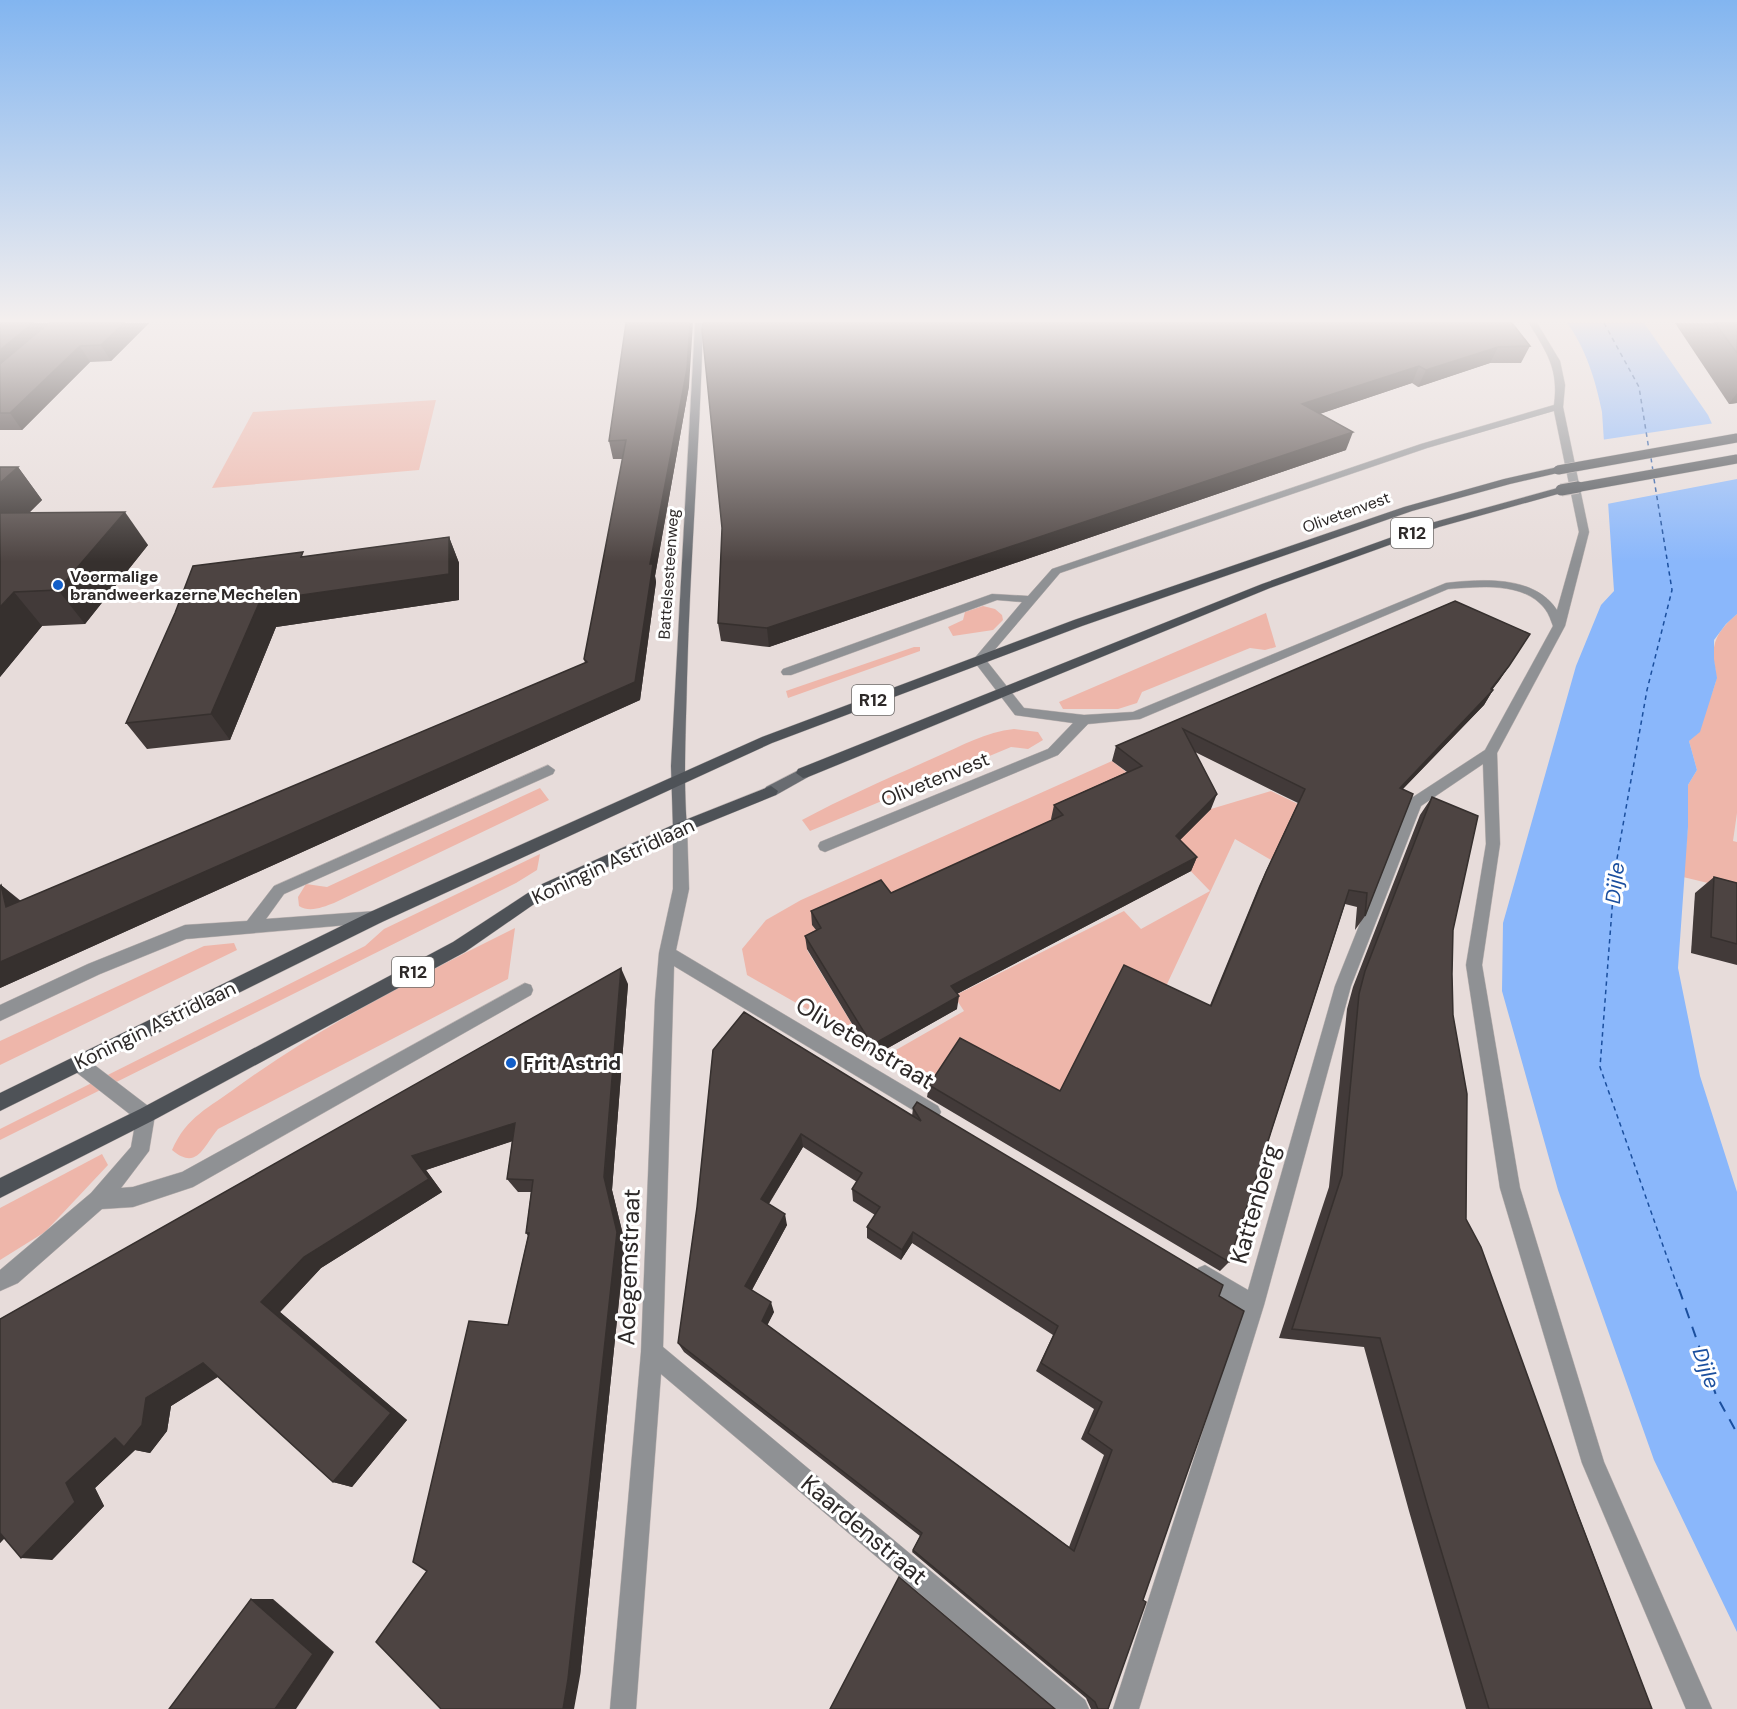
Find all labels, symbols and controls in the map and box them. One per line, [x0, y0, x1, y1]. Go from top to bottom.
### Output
street label: Olivetenvest [1299, 487, 1393, 538]
street label: Battelsesteenweg [653, 508, 684, 640]
road number: R12 [1391, 518, 1433, 548]
place label: Voormalige brandweerkazerne Mechelen [70, 566, 298, 605]
marker: Voormalige brandweerkazerne Mechelen [51, 578, 65, 592]
road number: R12 [852, 685, 894, 715]
street label: Olivetenvest [877, 745, 993, 813]
street label: Koningin Astridlaan [527, 812, 699, 910]
water label: Dijle [1599, 861, 1631, 905]
road number: R12 [392, 957, 434, 987]
street label: Koningin Astridlaan [70, 975, 240, 1075]
street label: Olivetenstraat [790, 989, 940, 1096]
place label: Frit Astrid [523, 1050, 621, 1076]
marker: Frit Astrid [504, 1056, 518, 1070]
street label: Kattenberg [1223, 1141, 1286, 1267]
street label: Adegemstraat [610, 1188, 647, 1346]
water label: Dijle [1686, 1344, 1726, 1392]
street label: Kaardenstraat [795, 1468, 934, 1591]

